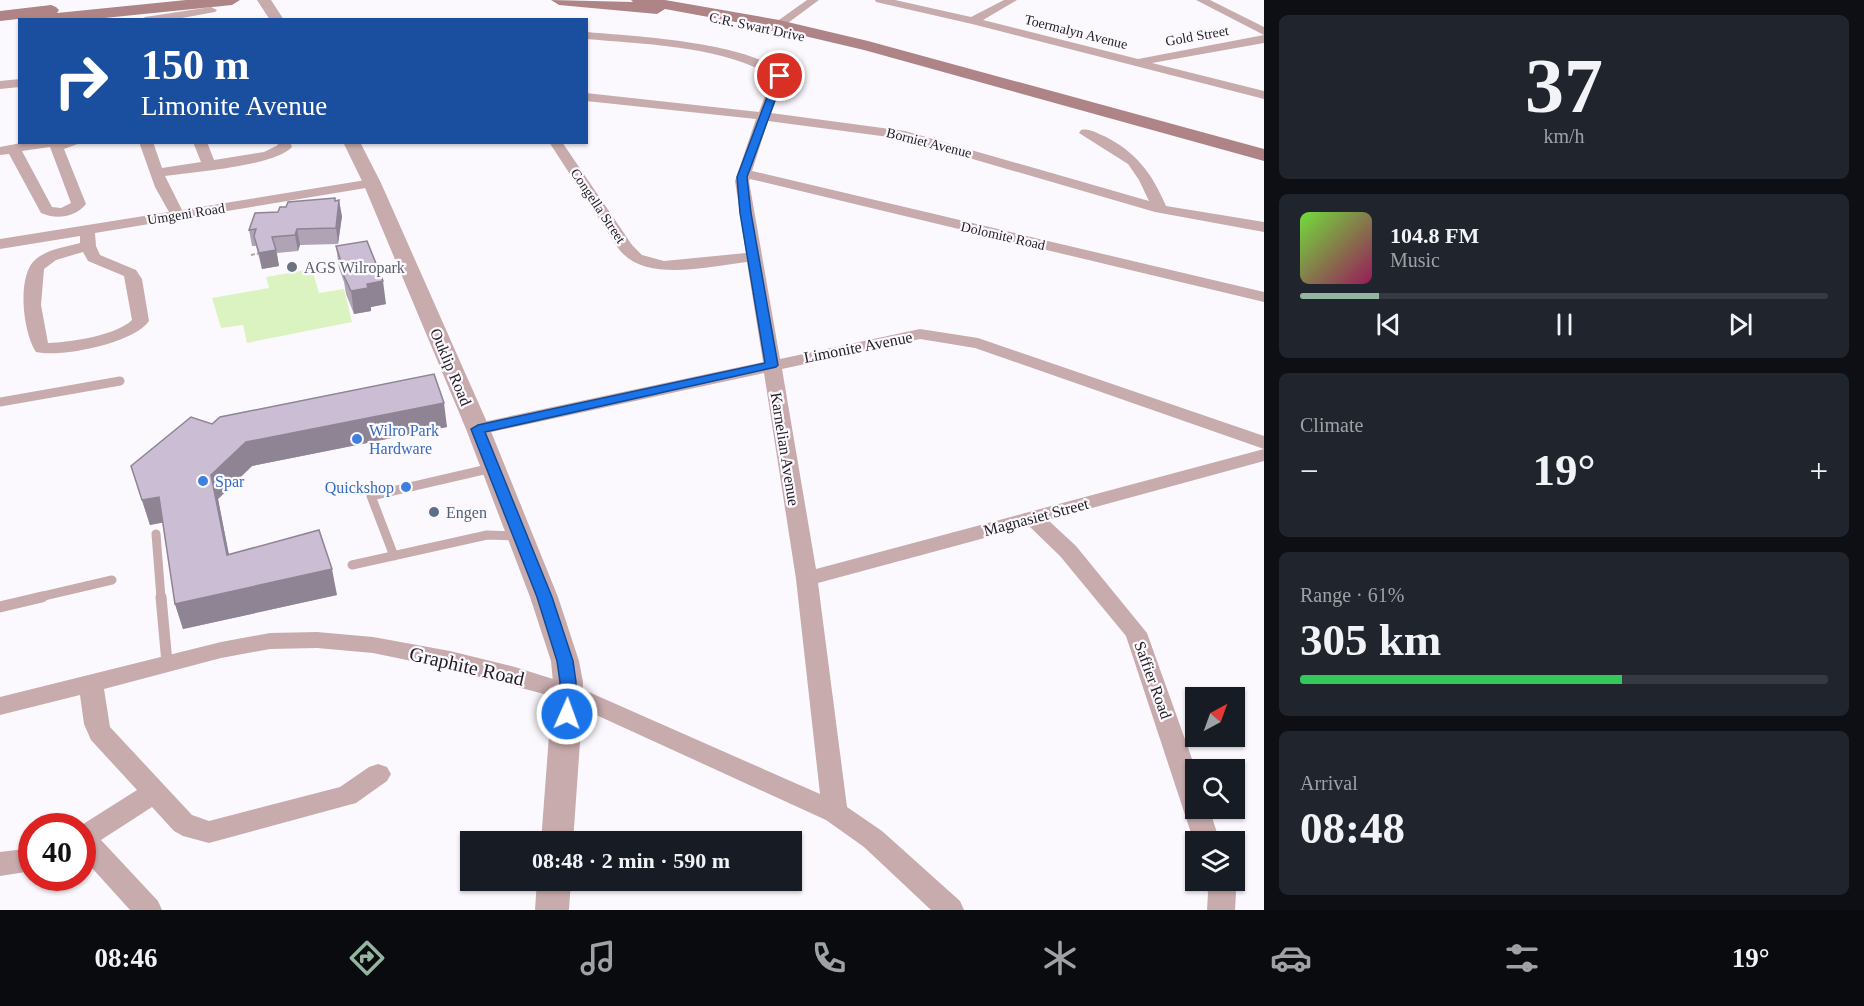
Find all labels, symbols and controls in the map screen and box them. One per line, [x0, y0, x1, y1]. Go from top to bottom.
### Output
street label: C.R. Swart Drive [708, 10, 806, 44]
street label: Toermalyn Avenue [1023, 12, 1129, 52]
street label: Gold Street [1164, 23, 1230, 49]
icon: right [42, 42, 120, 120]
text: 150 m [141, 42, 250, 88]
text: 37 [1525, 42, 1603, 129]
pin [754, 50, 805, 101]
icon: arrive [763, 59, 796, 92]
text: Limonite Avenue [141, 91, 327, 121]
street label: Borniet Avenue [885, 125, 973, 161]
text: km/h [1543, 125, 1585, 147]
street label: Congella Street [568, 166, 629, 246]
street label: Umgeni Road [146, 200, 226, 228]
street label: Dolomite Road [959, 219, 1047, 253]
text: 104.8 FM [1390, 223, 1479, 248]
text: Music [1390, 249, 1440, 271]
place label: AGS Wilropark [304, 259, 405, 277]
marker: AGS Wilropark [285, 260, 299, 274]
icon: previous [1372, 308, 1405, 341]
icon: pause [1548, 308, 1581, 341]
icon: next [1724, 308, 1757, 341]
street label: Ouklip Road [426, 326, 475, 409]
street label: Limonite Avenue [802, 328, 914, 366]
street label: Karnelian Avenue [768, 391, 802, 507]
text: Climate [1300, 414, 1363, 436]
place label: Wilro Park Hardware [369, 422, 439, 457]
marker: Wilro Park Hardware [350, 432, 364, 446]
text: 19° [1533, 445, 1596, 495]
text: − [1300, 453, 1319, 489]
text: + [1809, 453, 1828, 489]
place label: Spar [215, 473, 245, 491]
marker: Spar [196, 474, 210, 488]
place label: Quickshop [325, 479, 394, 497]
marker: Quickshop [399, 480, 413, 494]
street label: Magnasiet Street [982, 495, 1091, 540]
place label: Engen [446, 504, 487, 522]
marker: Engen [427, 505, 441, 519]
text: Range · 61% [1300, 584, 1404, 606]
text: 305 km [1300, 615, 1441, 665]
street label: Saffier Road [1131, 639, 1175, 721]
street label: Graphite Road [407, 642, 527, 691]
position arrow [535, 682, 599, 746]
north arrow [1185, 687, 1245, 747]
map controls [1185, 687, 1245, 891]
button: search [1185, 759, 1245, 819]
text: Arrival [1300, 772, 1358, 794]
text: 08:48 [1300, 803, 1405, 853]
speed limit sign: 40 [18, 813, 96, 891]
button: layers [1185, 831, 1245, 891]
text: 08:48 · 2 min · 590 m [532, 848, 730, 873]
icon: directions [346, 937, 388, 979]
icon: music [577, 937, 619, 979]
icon: phone [808, 937, 850, 979]
icon: climate [1039, 937, 1081, 979]
icon: car [1270, 937, 1312, 979]
icon: filters [1501, 937, 1543, 979]
text: 08:46 [94, 943, 157, 973]
text: 19° [1732, 943, 1769, 973]

